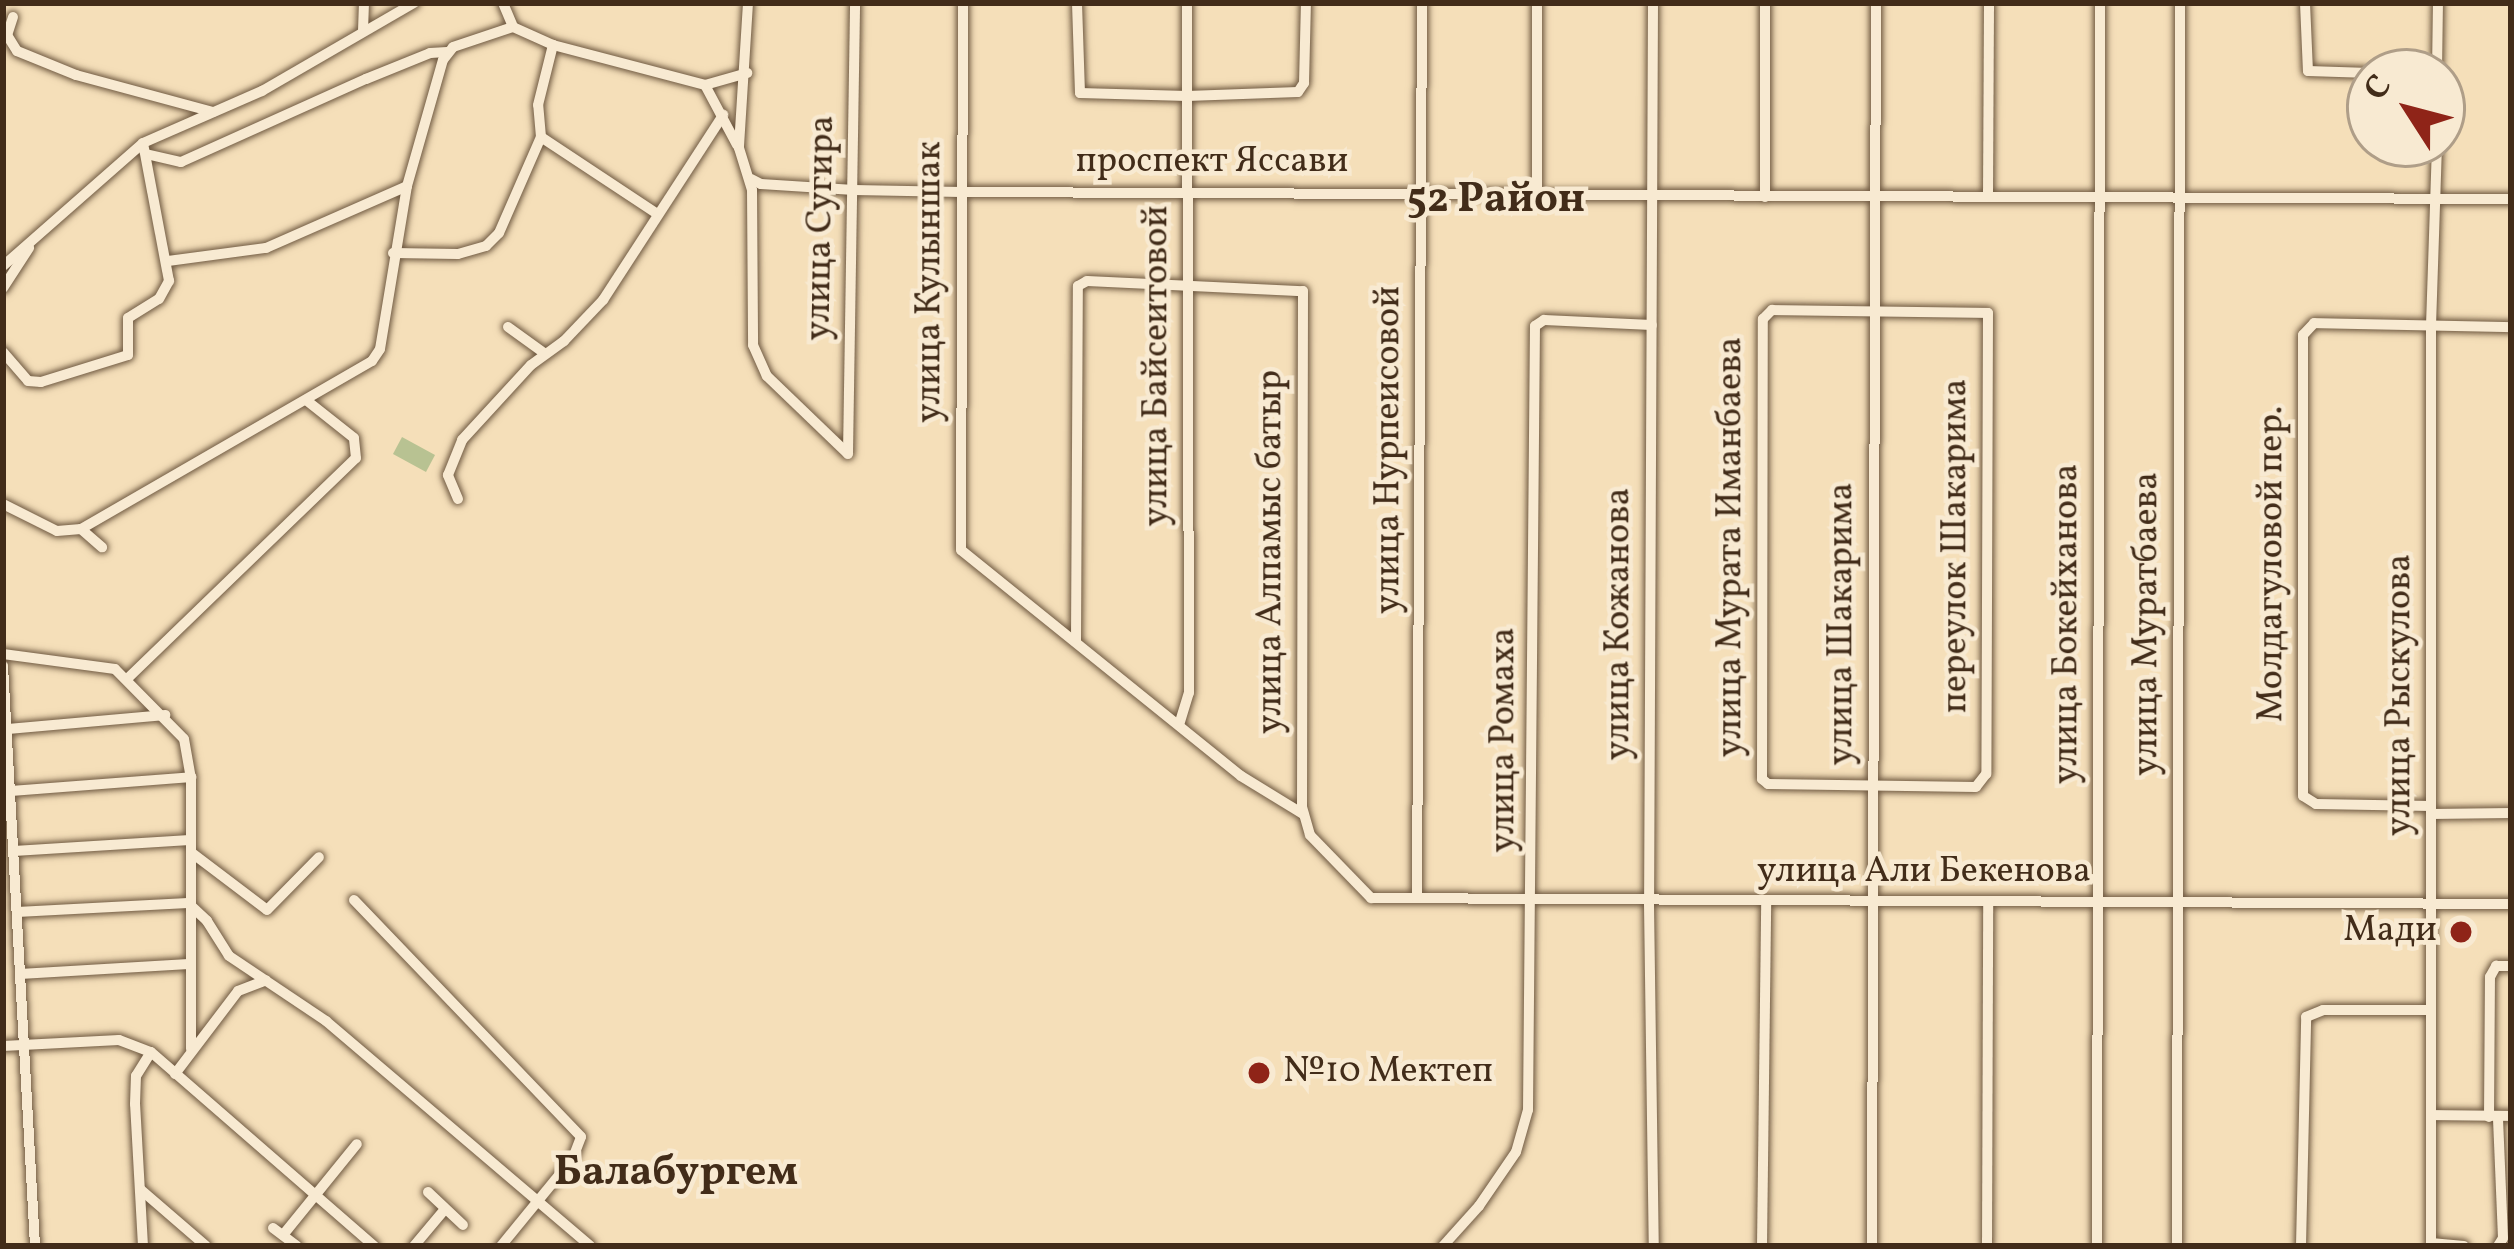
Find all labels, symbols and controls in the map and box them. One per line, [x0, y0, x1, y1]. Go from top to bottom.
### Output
north arrow [2346, 48, 2466, 168]
text: С [2354, 67, 2404, 111]
street label: улица Сугира [798, 115, 846, 341]
street label: улица Кулыншак [909, 141, 953, 423]
street label: проспект Яссави [1076, 141, 1348, 185]
district label: 52 Район [1407, 176, 1585, 226]
street label: улица Байсеитовой [1136, 206, 1180, 526]
street label: улица Нурпеисовой [1368, 286, 1412, 614]
street label: улица Мурата Иманбаева [1710, 337, 1754, 757]
street label: улица Алпамыс батыр [1250, 370, 1294, 734]
street label: переулок Шакарима [1935, 379, 1979, 713]
street label: Молдагуловой пер. [2251, 406, 2295, 722]
street label: улица Бокейханова [2046, 464, 2090, 784]
street label: улица Муратбаева [2126, 472, 2170, 776]
street label: улица Шакарима [1821, 483, 1865, 765]
street label: улица Кожанова [1598, 488, 1642, 760]
street label: улица Рыскулова [2379, 554, 2423, 836]
street label: улица Ромаха [1483, 627, 1527, 853]
street label: улица Али Бекенова [1757, 851, 2091, 895]
place label: Мади [2343, 910, 2437, 954]
marker: Мади [2448, 919, 2474, 945]
place label: №10 Мектеп [1283, 1051, 1493, 1095]
marker: №10 Мектеп [1246, 1060, 1272, 1086]
district label: Балабургем [554, 1149, 798, 1199]

